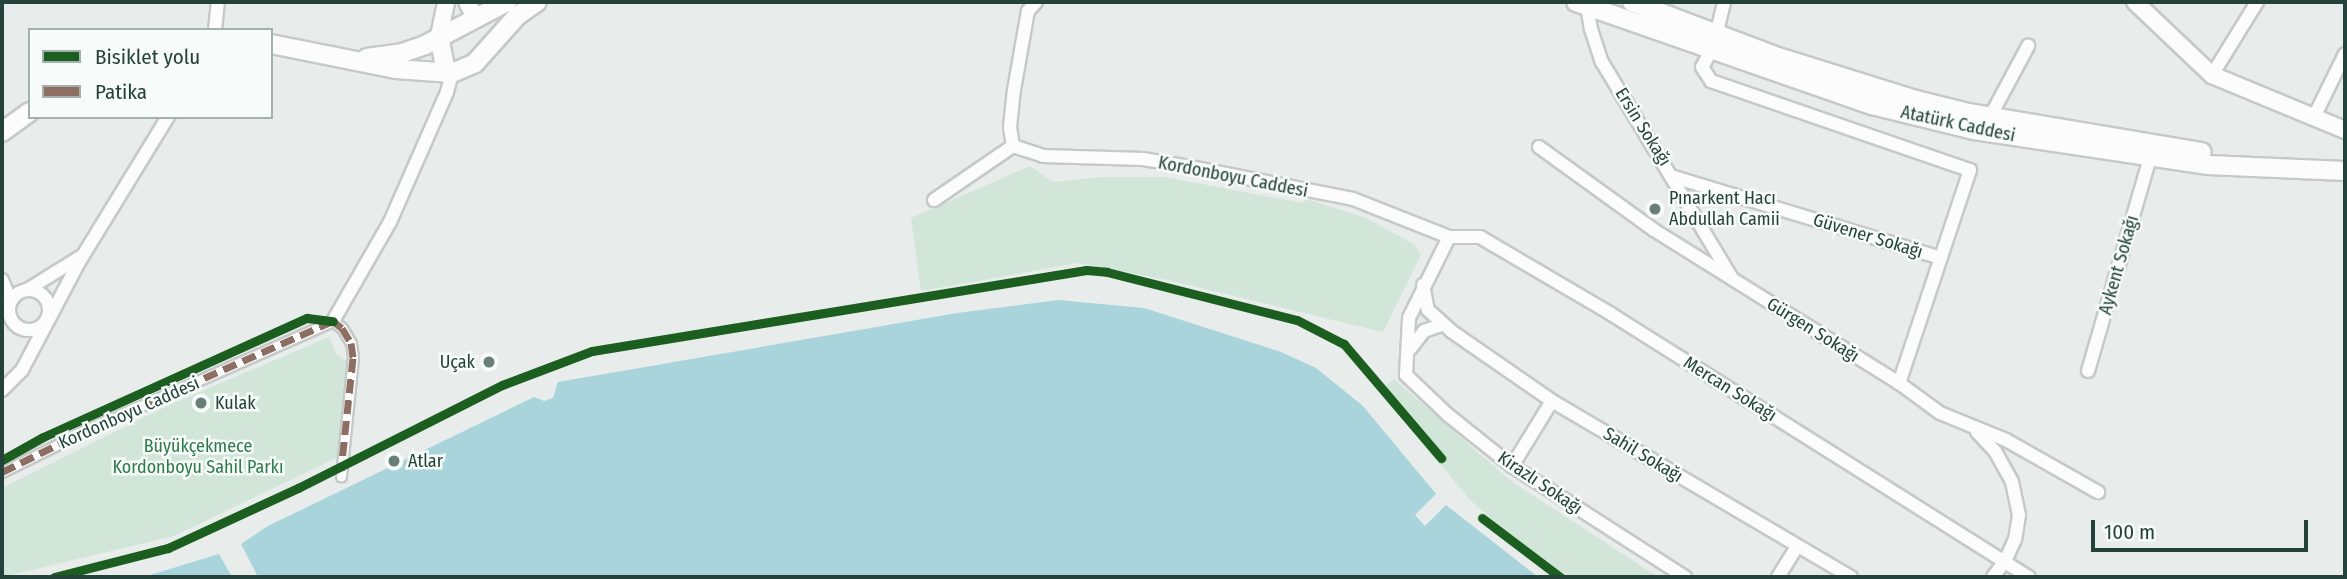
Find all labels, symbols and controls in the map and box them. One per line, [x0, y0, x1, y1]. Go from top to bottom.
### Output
legend [28, 28, 273, 119]
text: Bisiklet yolu [95, 44, 200, 70]
text: Patika [95, 79, 147, 105]
street label: Ersin Sokağı [1610, 84, 1676, 170]
street label: Atatürk Caddesi [1899, 101, 2017, 147]
street label: Kordonboyu Caddesi [1156, 152, 1310, 202]
place label: Pınarkent Hacı Abdullah Camii [1669, 188, 1780, 230]
marker: Pınarkent Hacı Abdullah Camii [1647, 201, 1663, 217]
street label: Güvener Sokağı [1811, 209, 1925, 263]
street label: Aykent Sokağı [2095, 213, 2143, 317]
street label: Gürgen Sokağı [1763, 293, 1863, 367]
place label: Uçak [440, 351, 475, 373]
street label: Mercan Sokağı [1679, 352, 1781, 426]
marker: Uçak [481, 354, 497, 370]
street label: Kordonboyu Caddesi [55, 372, 203, 454]
place label: Kulak [215, 392, 256, 414]
marker: Kulak [193, 395, 209, 411]
street label: Sahil Sokağı [1599, 423, 1687, 487]
park label: Büyükçekmece Kordonboyu Sahil Parkı [112, 436, 284, 478]
street label: Kirazlı Sokağı [1494, 447, 1586, 519]
place label: Atlar [408, 450, 443, 472]
marker: Atlar [386, 453, 402, 469]
scale bar [2095, 505, 2312, 550]
text: 100 m [2104, 519, 2155, 545]

